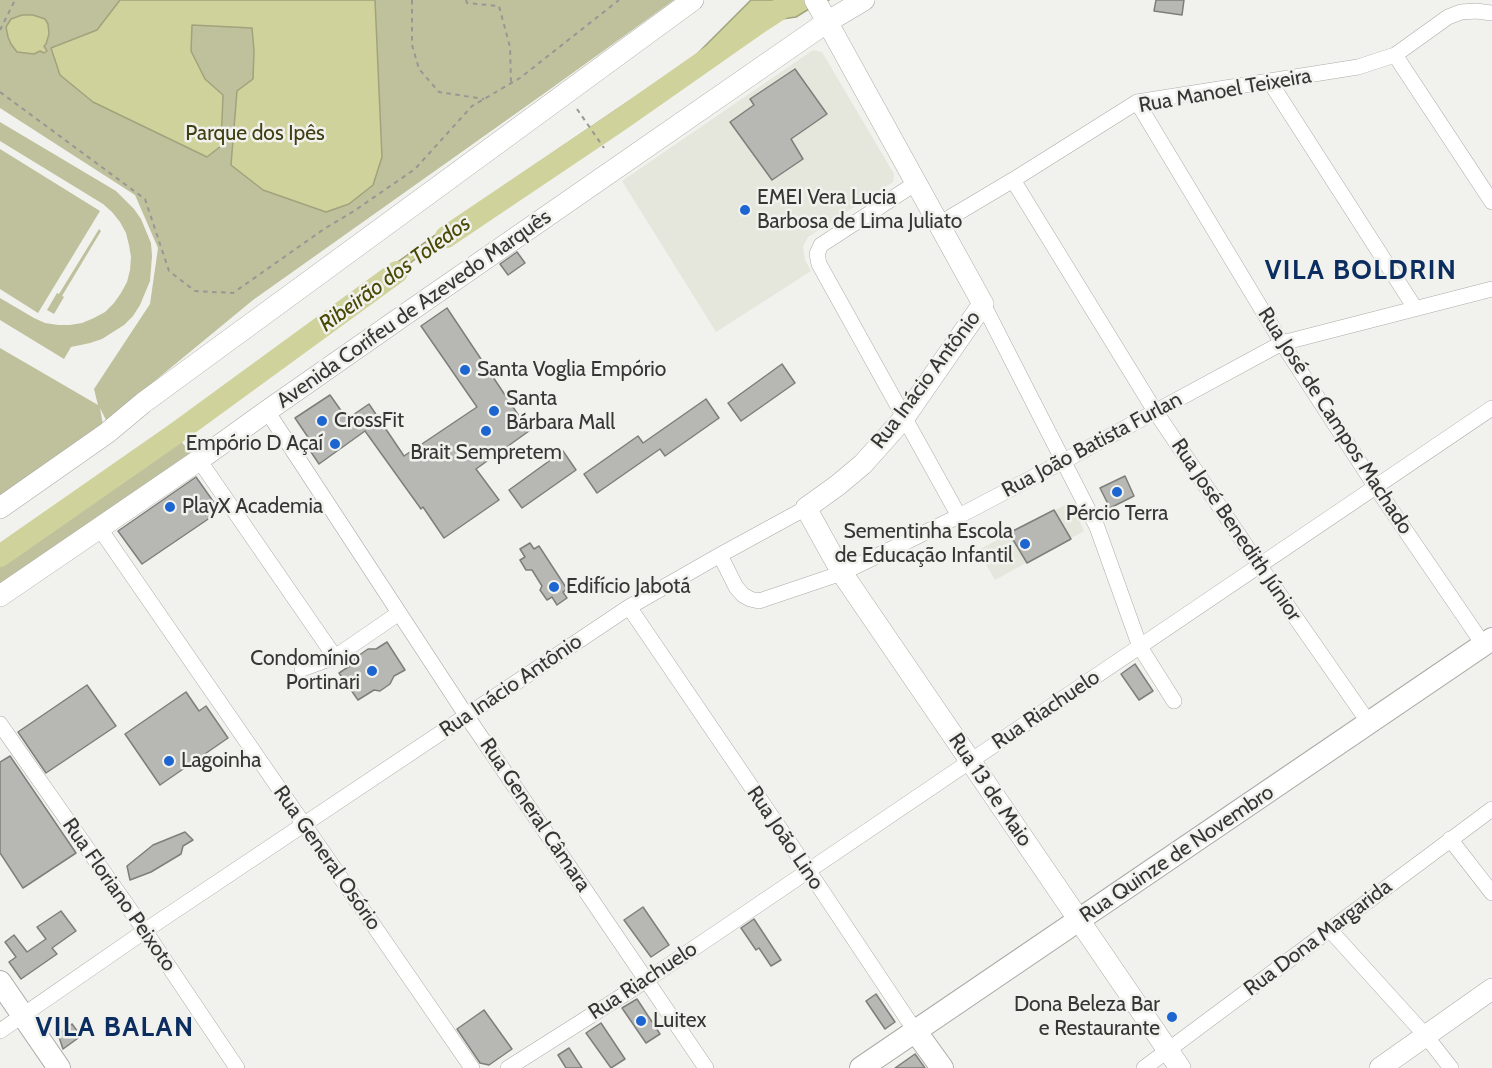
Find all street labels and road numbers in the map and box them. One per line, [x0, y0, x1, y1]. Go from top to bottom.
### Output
street label: Rua Manoel Teixeira [1137, 63, 1313, 119]
street label: Avenida Corifeu de Azevedo Marquês [272, 204, 556, 414]
street label: Rua José de Campos Machado [1252, 303, 1418, 539]
street label: Rua Inácio Antônio [866, 306, 986, 454]
street label: Rua João Batista Furlan [998, 387, 1186, 503]
street label: Rua José Benedith Júnior [1166, 434, 1306, 626]
street label: Rua Inácio Antônio [435, 629, 587, 743]
street label: Rua Riachuelo [987, 665, 1105, 755]
street label: Rua 13 de Maio [943, 729, 1037, 851]
street label: Rua General Câmara [474, 733, 596, 897]
street label: Rua Quinze de Novembro [1075, 780, 1279, 928]
street label: Rua General Osório [268, 781, 386, 935]
street label: Rua João Lino [741, 781, 829, 895]
street label: Rua Floriano Peixoto [57, 814, 181, 976]
street label: Rua Dona Margarida [1239, 874, 1397, 1002]
street label: Rua Riachuelo [584, 937, 702, 1025]

